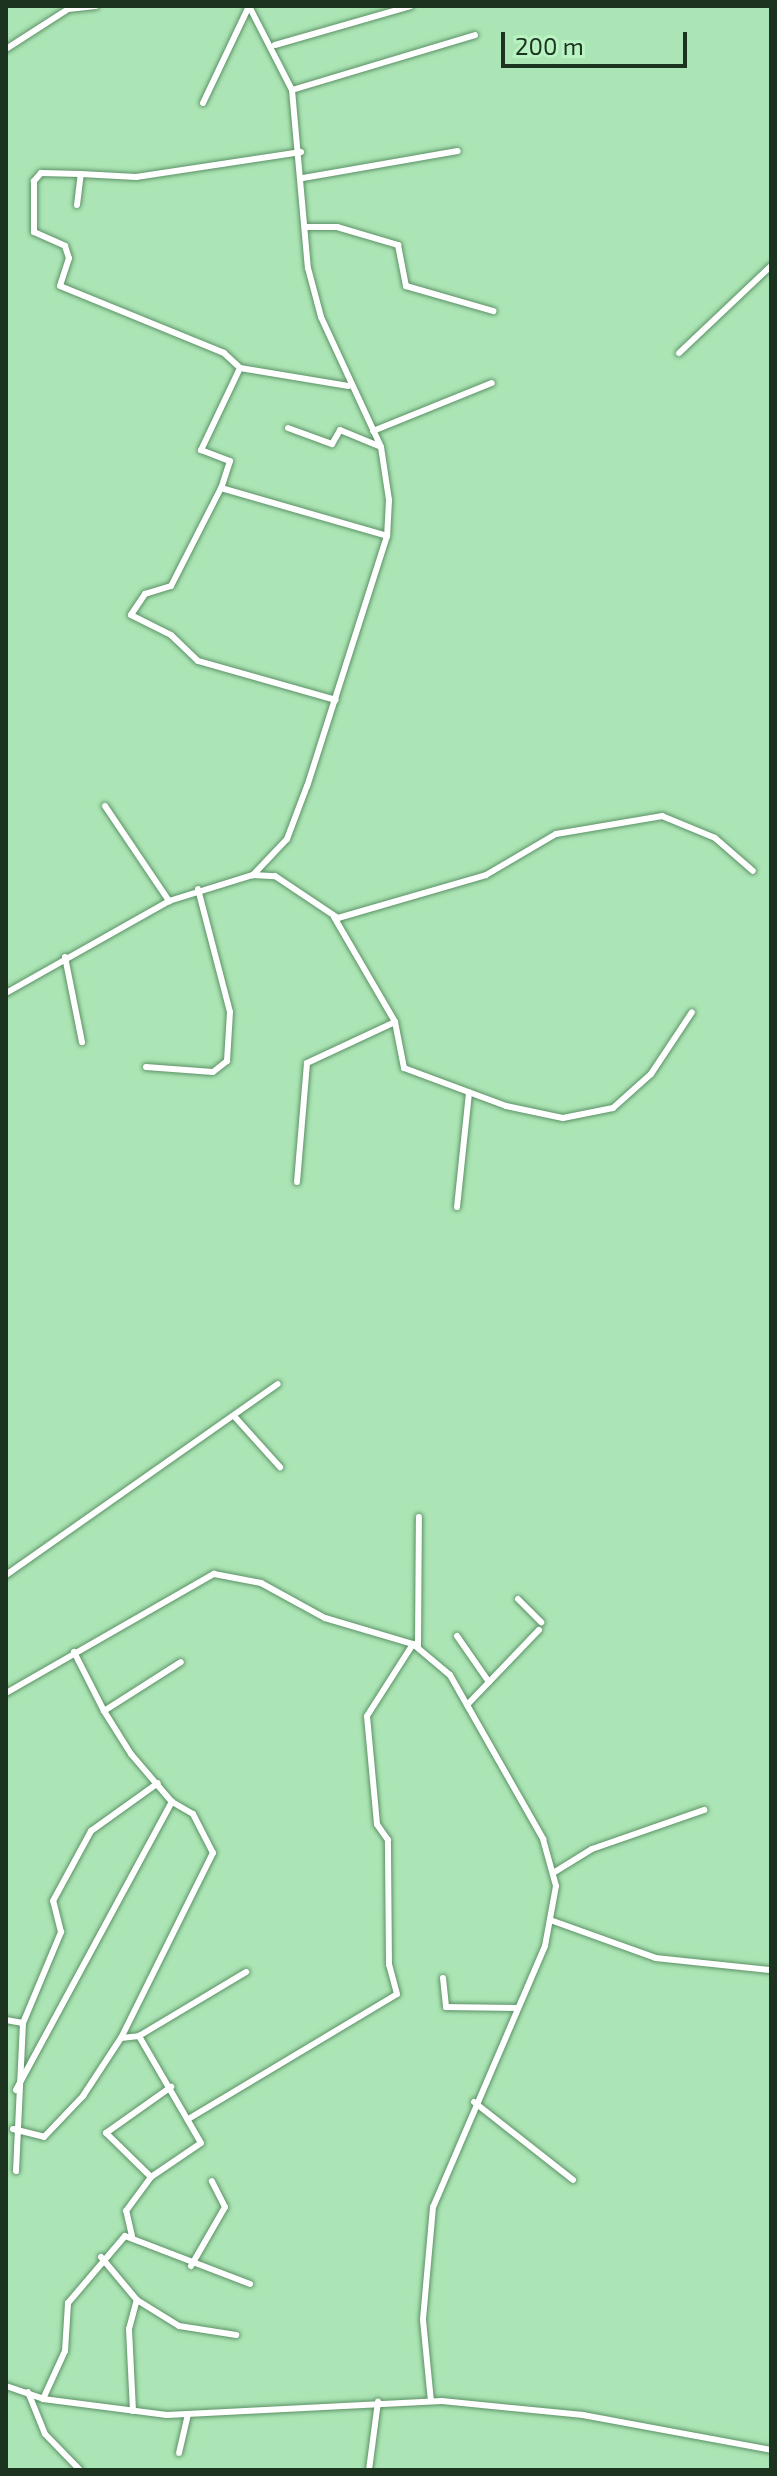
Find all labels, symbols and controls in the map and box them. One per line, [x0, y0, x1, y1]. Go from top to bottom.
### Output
scale bar [505, 16, 691, 66]
text: 200 m [515, 31, 584, 60]

